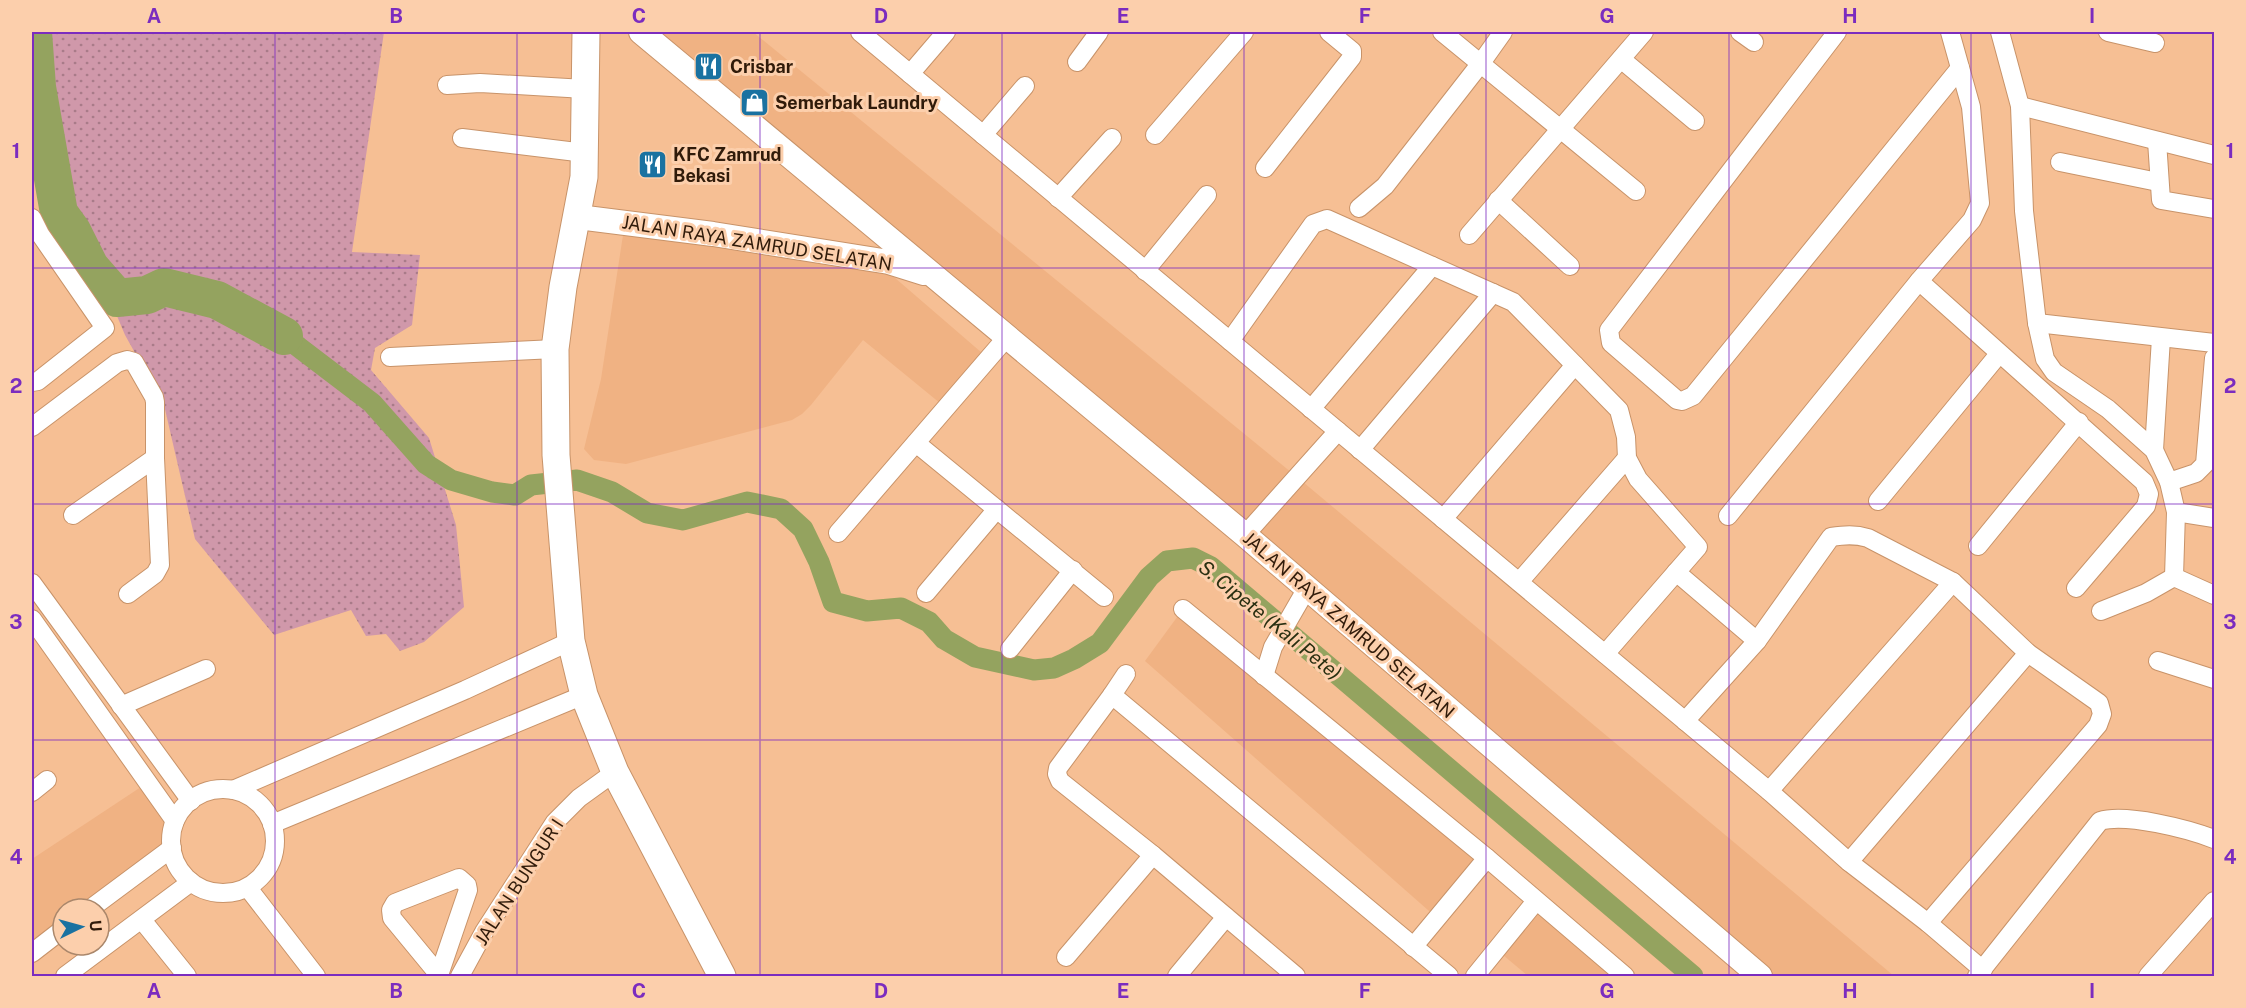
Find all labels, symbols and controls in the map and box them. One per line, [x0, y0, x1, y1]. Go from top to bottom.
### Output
text: A [147, 4, 161, 28]
text: B [389, 4, 403, 28]
text: C [632, 4, 646, 28]
text: D [874, 4, 888, 28]
text: E [1117, 4, 1129, 28]
text: F [1359, 4, 1371, 28]
text: G [1599, 4, 1615, 28]
text: H [1842, 4, 1858, 28]
text: I [2089, 4, 2095, 28]
restaurant icon: Crisbar [693, 50, 725, 82]
place label: Crisbar [730, 56, 794, 77]
shop icon: Semerbak Laundry [738, 86, 770, 118]
place label: Semerbak Laundry [775, 92, 938, 113]
text: 1 [12, 139, 20, 163]
text: 1 [2226, 139, 2234, 163]
place label: KFC Zamrud Bekasi [673, 144, 782, 186]
restaurant icon: KFC Zamrud Bekasi [636, 148, 668, 180]
street label: JALAN RAYA ZAMRUD SELATAN [621, 211, 893, 275]
text: 2 [10, 374, 22, 398]
text: 2 [2224, 374, 2236, 398]
street label: JALAN RAYA ZAMRUD SELATAN [1239, 528, 1459, 722]
water label: S. Cipete (Kali Pete) [1194, 555, 1346, 685]
text: 3 [9, 610, 23, 634]
text: 3 [2223, 610, 2237, 634]
street label: JALAN BUNGUR I [470, 815, 568, 949]
text: 4 [9, 845, 23, 869]
text: 4 [2223, 845, 2237, 869]
north arrow [51, 897, 111, 957]
text: U [85, 919, 105, 932]
text: A [147, 979, 161, 1003]
text: B [389, 979, 403, 1003]
text: C [632, 979, 646, 1003]
text: D [874, 979, 888, 1003]
text: E [1117, 979, 1129, 1003]
text: F [1359, 979, 1371, 1003]
text: G [1599, 979, 1615, 1003]
text: H [1842, 979, 1858, 1003]
text: I [2089, 979, 2095, 1003]

